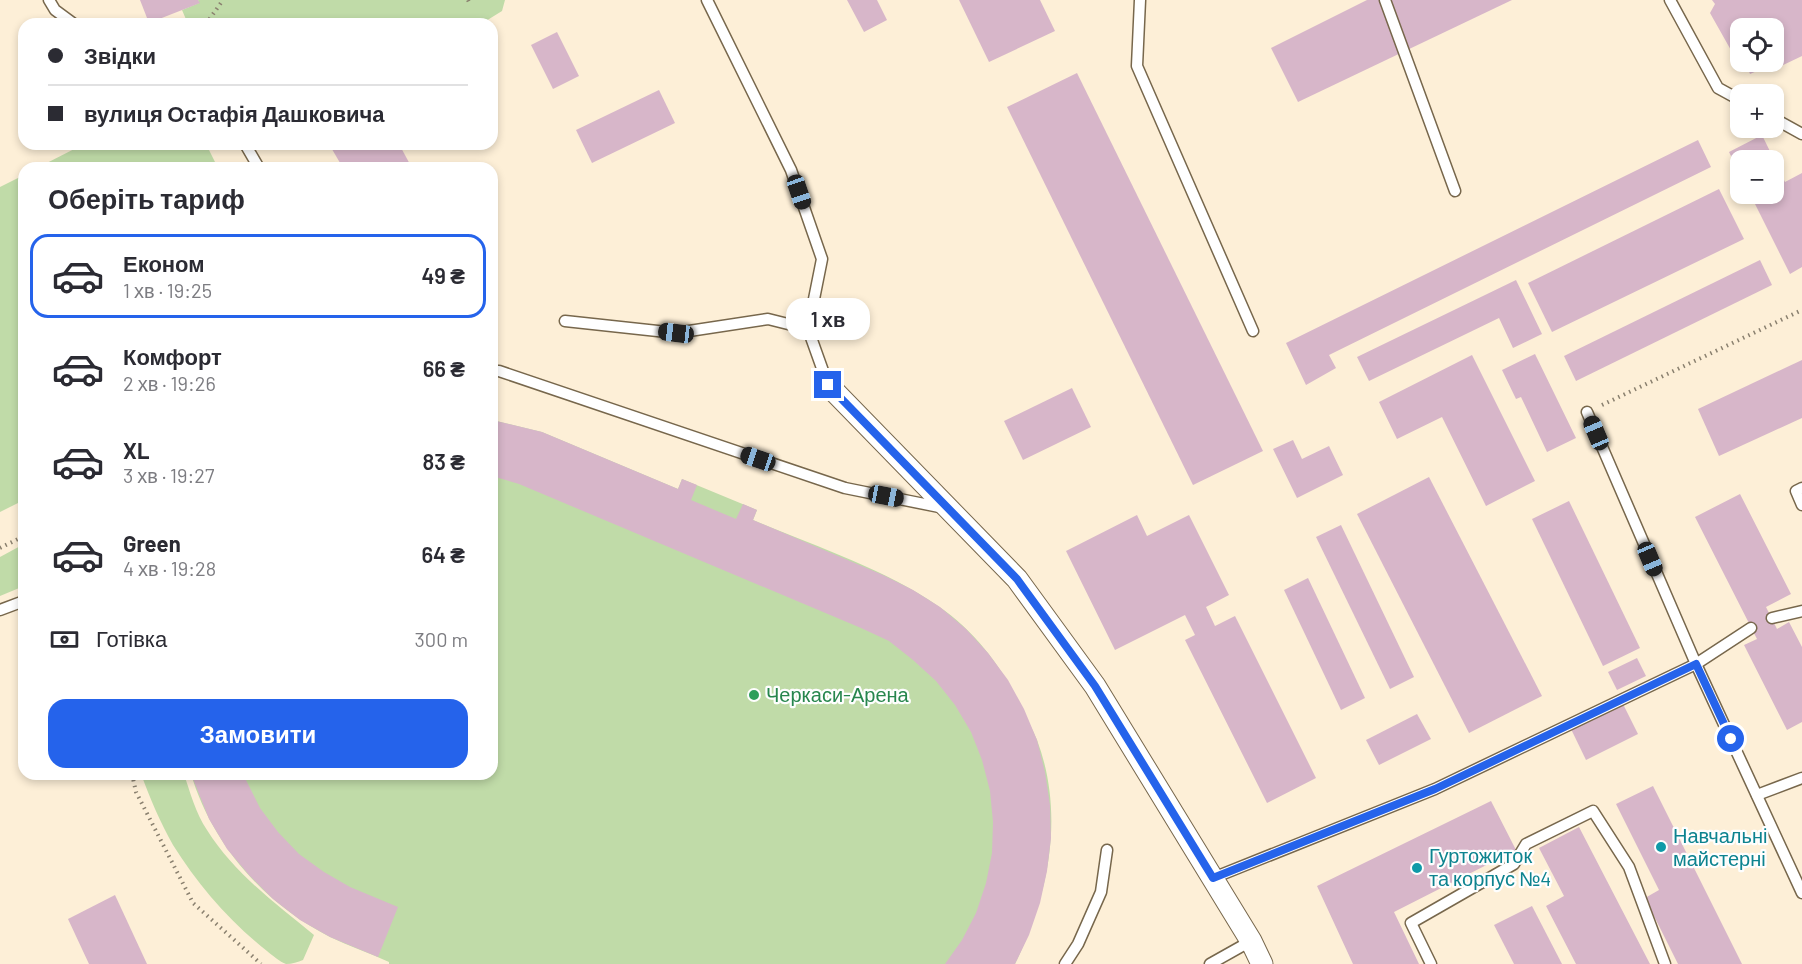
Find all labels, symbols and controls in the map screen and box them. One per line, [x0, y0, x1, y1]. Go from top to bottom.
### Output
map controls [1730, 18, 1784, 204]
button: locate [1730, 18, 1784, 72]
text: Звідки [84, 42, 156, 68]
button: + [1730, 84, 1784, 138]
text: вулиця Остафія Дашковича [84, 100, 385, 126]
button: − [1730, 150, 1784, 204]
car [785, 172, 813, 212]
text: Оберіть тариф [48, 182, 245, 214]
icon: car [51, 249, 105, 303]
text: Економ [123, 250, 205, 276]
text: 49 ₴ [421, 262, 465, 288]
text: 1 хв · 19:25 [123, 278, 212, 302]
callout: 1 хв [786, 298, 870, 340]
text: 1 хв [811, 307, 845, 331]
car [657, 322, 695, 344]
icon: car [51, 342, 105, 396]
text: Комфорт [123, 343, 222, 369]
text: 66 ₴ [423, 355, 465, 381]
text: 2 хв · 19:26 [123, 371, 216, 395]
route end [814, 371, 841, 398]
car [1581, 413, 1611, 453]
icon: car [51, 435, 105, 489]
text: XL [123, 437, 149, 463]
car [738, 445, 778, 473]
text: 83 ₴ [423, 448, 465, 474]
text: 3 хв · 19:27 [123, 463, 215, 487]
car [867, 484, 905, 508]
icon: car [51, 528, 105, 582]
text: Green [123, 530, 181, 556]
car [1635, 539, 1665, 579]
text: 64 ₴ [421, 541, 465, 567]
text: 4 хв · 19:28 [123, 556, 216, 580]
icon: cash [48, 623, 81, 656]
text: Готівка [96, 625, 167, 651]
text: 300 m [415, 627, 468, 651]
place label: Черкаси-Арена [766, 682, 910, 706]
marker: Черкаси-Арена [747, 688, 761, 702]
button: Замовити [48, 699, 468, 768]
route start [1717, 725, 1744, 752]
place label: Навчальні майстерні [1673, 823, 1767, 870]
marker: Навчальні майстерні [1654, 840, 1668, 854]
place label: Гуртожиток та корпус №4 [1429, 843, 1551, 890]
marker: Гуртожиток та корпус №4 [1410, 861, 1424, 875]

